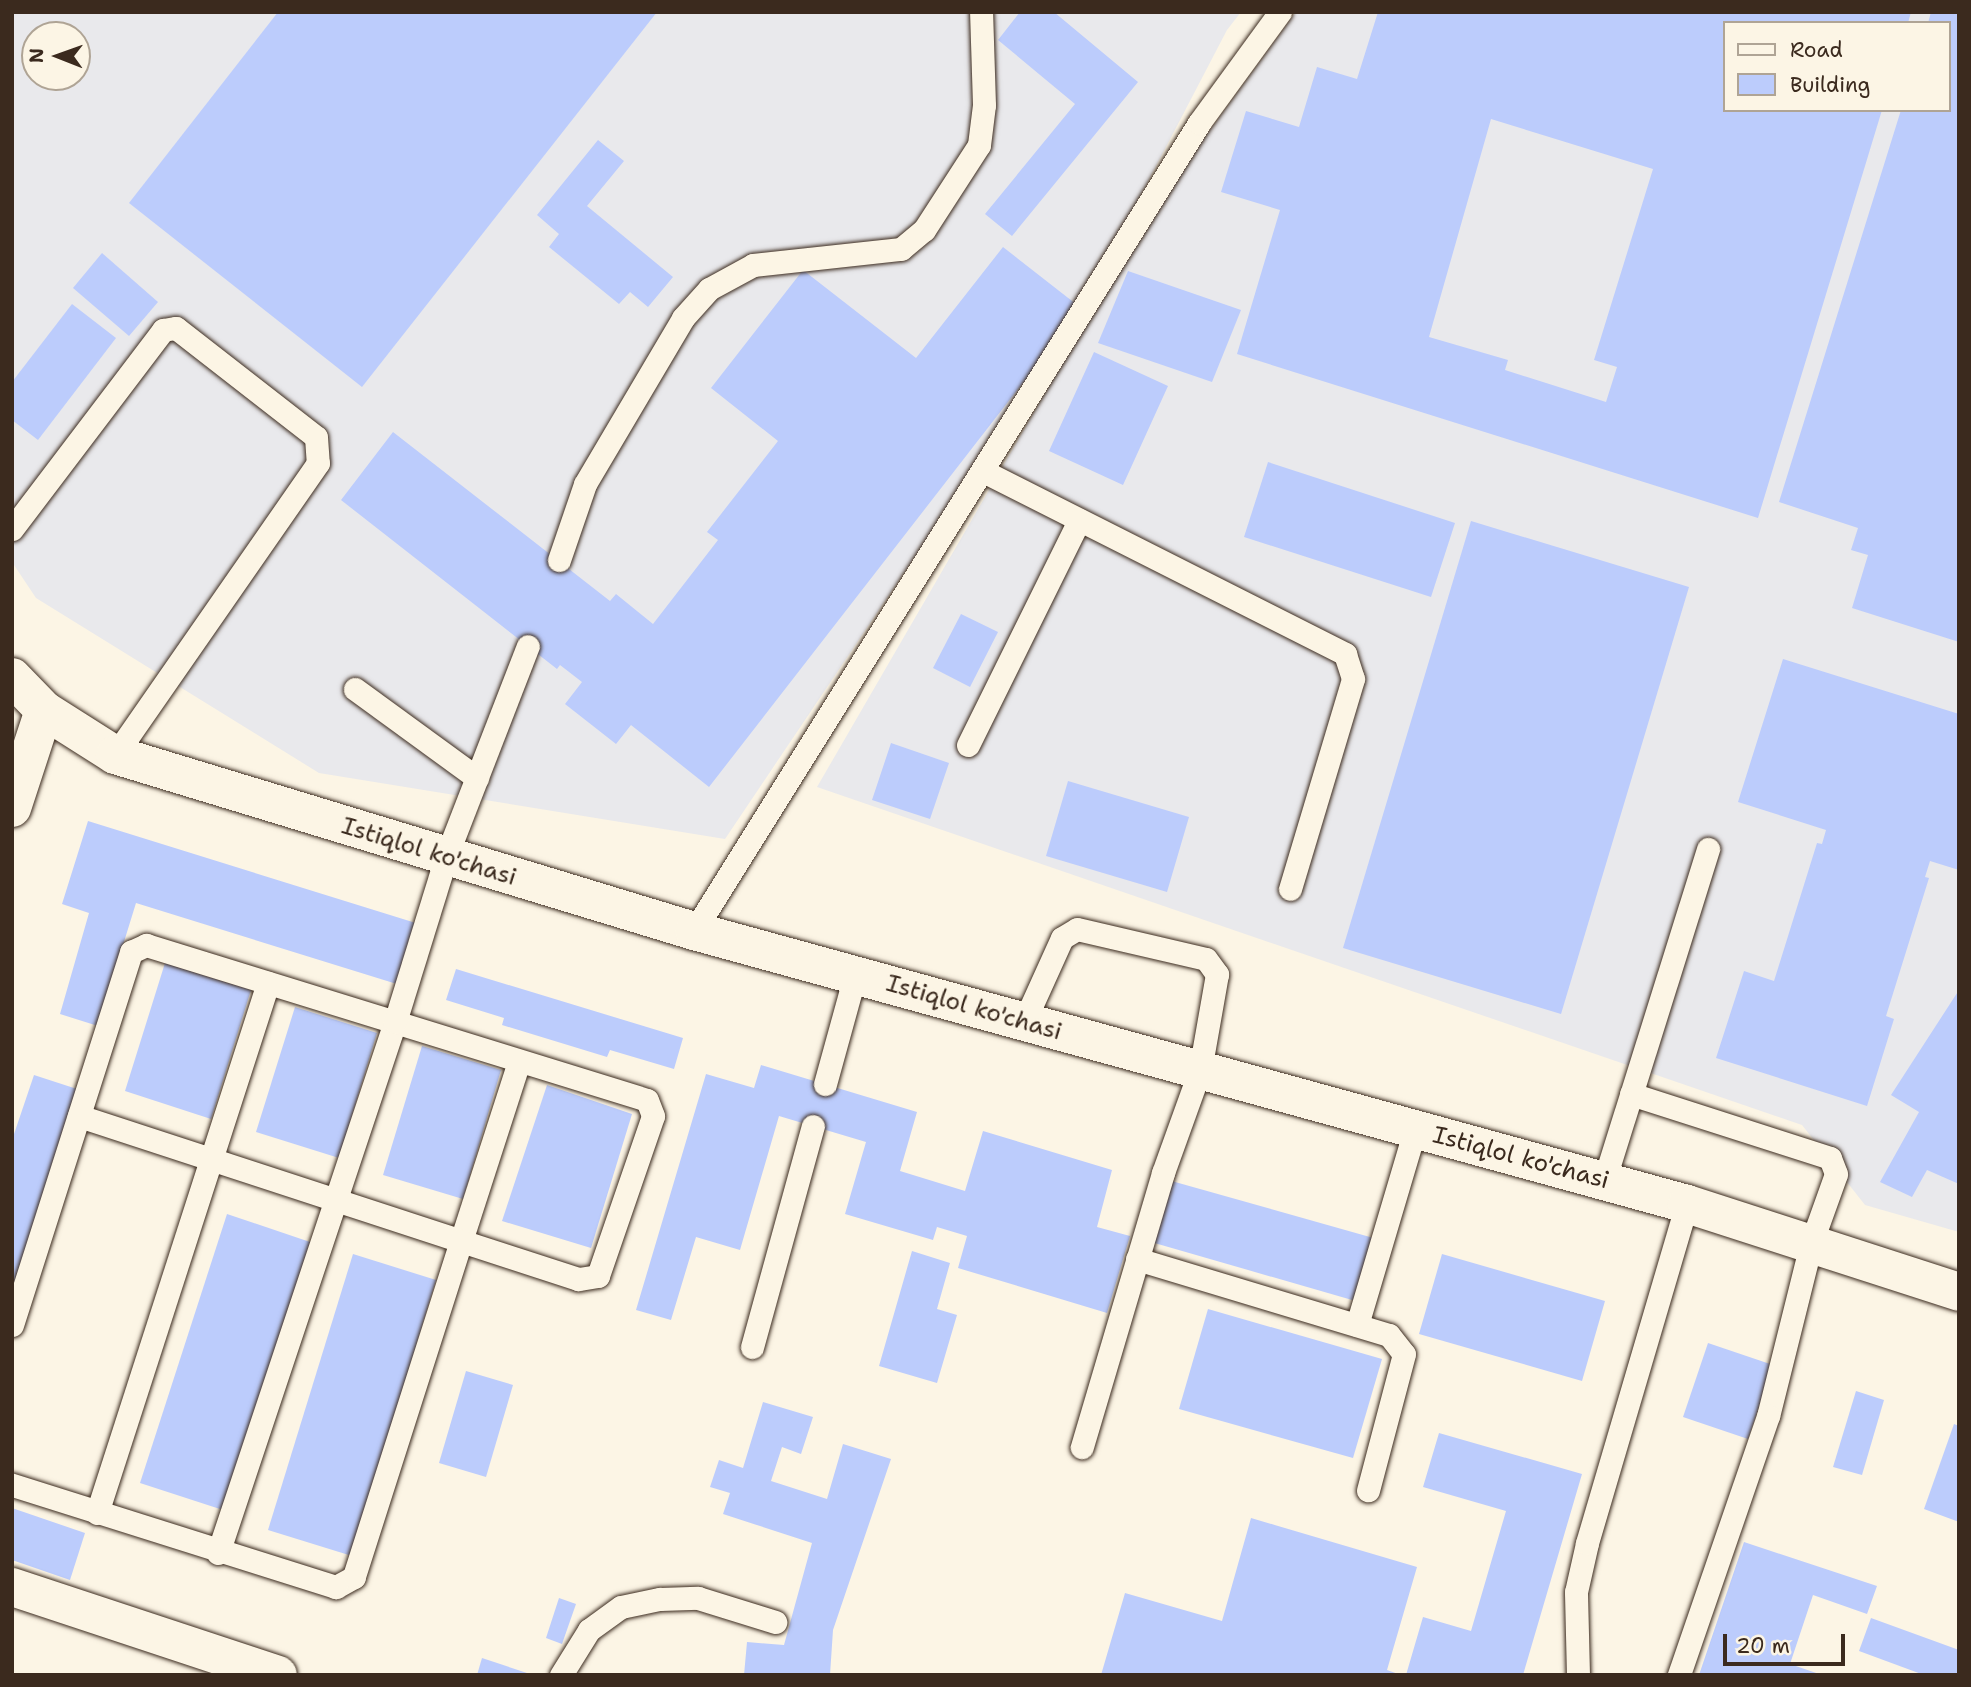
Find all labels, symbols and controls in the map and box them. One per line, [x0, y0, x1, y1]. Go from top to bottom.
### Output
north arrow [21, 21, 91, 91]
legend [1722, 21, 1950, 112]
text: Road [1790, 36, 1843, 64]
text: N [24, 48, 49, 63]
text: Building [1790, 71, 1870, 99]
street label: Istiqlol ko'chasi [338, 812, 520, 892]
street label: Istiqlol ko'chasi [883, 969, 1065, 1047]
street label: Istiqlol ko'chasi [1430, 1121, 1612, 1195]
scale bar [1726, 1620, 1848, 1664]
text: 20 m [1736, 1632, 1790, 1660]

